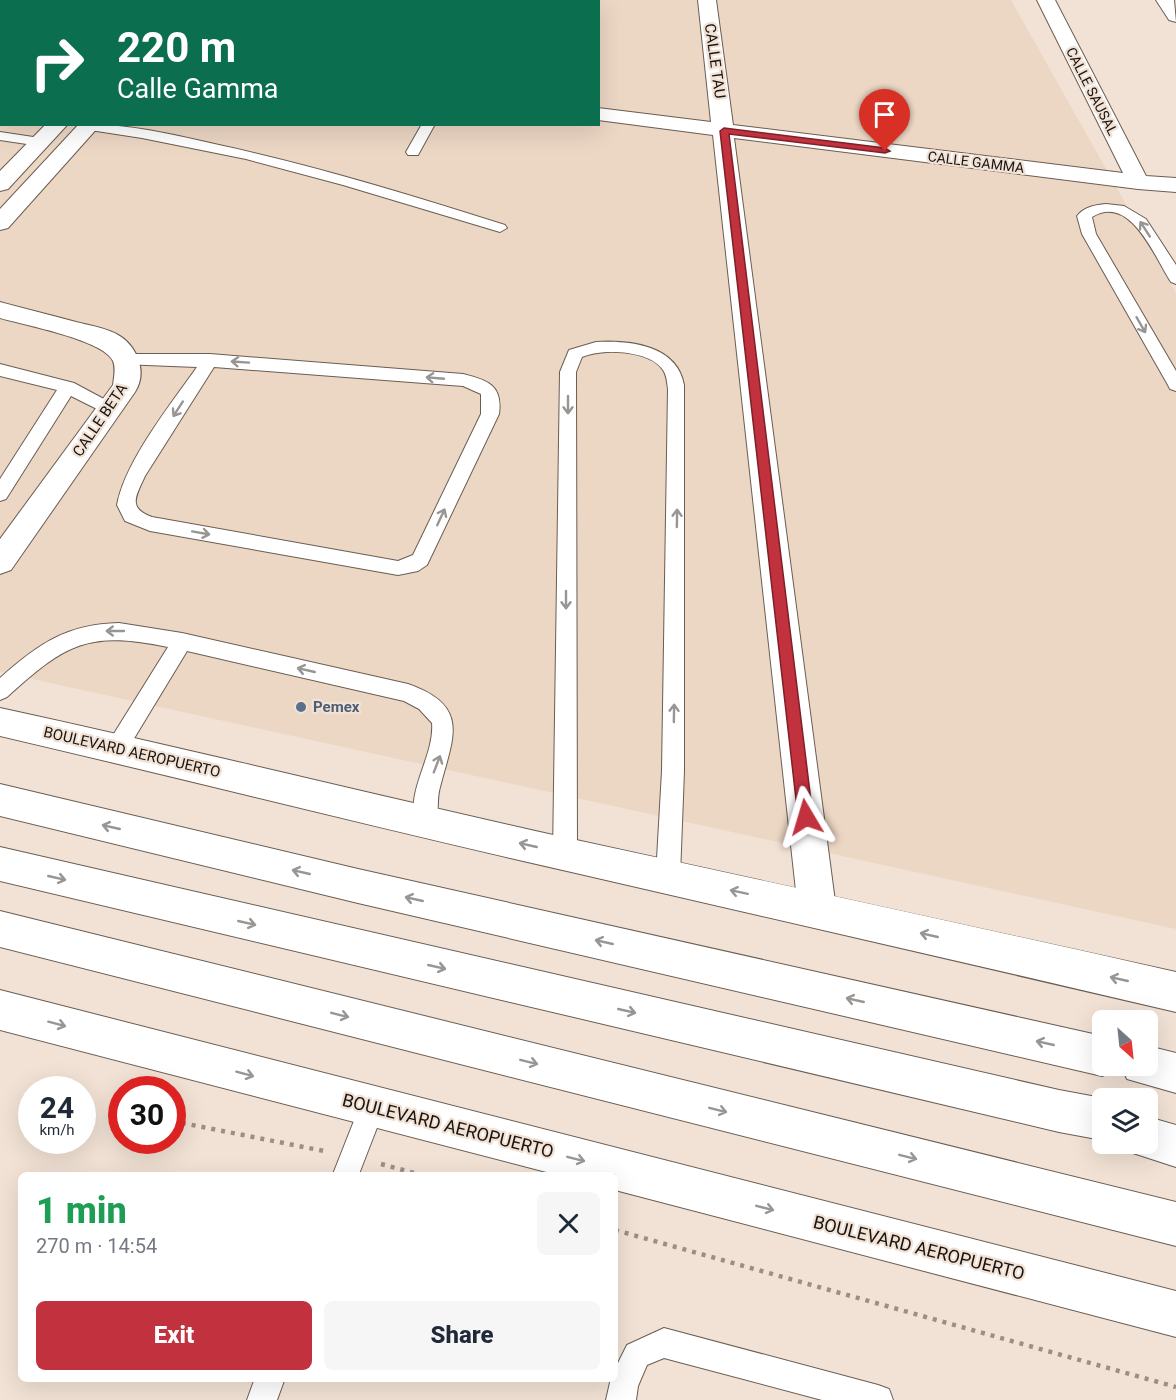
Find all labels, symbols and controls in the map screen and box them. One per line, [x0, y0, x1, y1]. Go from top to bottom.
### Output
street label: CALLE TAU [701, 22, 729, 100]
text: 220 m [117, 23, 236, 72]
icon: right [18, 24, 96, 102]
street label: CALLE SAUSAL [1063, 45, 1121, 138]
text: Calle Gamma [117, 73, 279, 105]
pin [859, 89, 910, 151]
icon: arrive [868, 98, 901, 131]
street label: CALLE GAMMA [927, 148, 1025, 176]
one-way arrow [1139, 221, 1151, 238]
one-way arrow [1136, 316, 1148, 333]
one-way arrow [231, 356, 251, 367]
one-way arrow [425, 372, 445, 383]
street label: CALLE BETA [69, 380, 131, 460]
one-way arrow [562, 394, 574, 414]
one-way arrow [172, 400, 184, 417]
one-way arrow [671, 508, 683, 528]
one-way arrow [435, 509, 447, 527]
one-way arrow [191, 527, 210, 538]
one-way arrow [561, 589, 572, 609]
one-way arrow [106, 625, 126, 637]
one-way arrow [297, 663, 316, 675]
place label: Pemex [313, 698, 360, 716]
marker: Pemex [294, 700, 308, 714]
one-way arrow [668, 703, 679, 723]
street label: BOULEVARD AEROPUERTO [42, 723, 222, 781]
one-way arrow [432, 755, 443, 774]
position arrow [774, 785, 838, 849]
one-way arrow [102, 820, 121, 832]
one-way arrow [519, 838, 538, 850]
one-way arrow [291, 866, 310, 878]
one-way arrow [47, 872, 66, 884]
one-way arrow [730, 885, 749, 897]
one-way arrow [405, 892, 424, 904]
one-way arrow [236, 918, 256, 929]
one-way arrow [920, 928, 939, 940]
one-way arrow [595, 936, 614, 947]
one-way arrow [426, 962, 446, 973]
one-way arrow [1110, 972, 1129, 984]
one-way arrow [846, 993, 865, 1005]
one-way arrow [616, 1006, 636, 1017]
one-way arrow [330, 1010, 349, 1021]
north arrow [1092, 1010, 1158, 1076]
map controls [1092, 1010, 1158, 1154]
one-way arrow [47, 1019, 66, 1031]
one-way arrow [1036, 1037, 1055, 1049]
one-way arrow [519, 1057, 538, 1069]
one-way arrow [235, 1068, 254, 1080]
speed limit sign: 30 [108, 1076, 186, 1154]
button: layers [1092, 1088, 1158, 1154]
street label: BOULEVARD AEROPUERTO [340, 1089, 556, 1162]
text: 24 [40, 1090, 74, 1125]
one-way arrow [709, 1104, 728, 1116]
text: km/h [39, 1121, 75, 1139]
one-way arrow [898, 1152, 917, 1163]
one-way arrow [567, 1154, 586, 1166]
text: 1 min [36, 1190, 127, 1232]
button: close [537, 1192, 600, 1255]
one-way arrow [755, 1203, 774, 1214]
street label: BOULEVARD AEROPUERTO [811, 1211, 1027, 1284]
text: 270 m · 14:54 [36, 1234, 157, 1258]
button: Exit [36, 1301, 312, 1370]
button: Share [324, 1301, 600, 1370]

